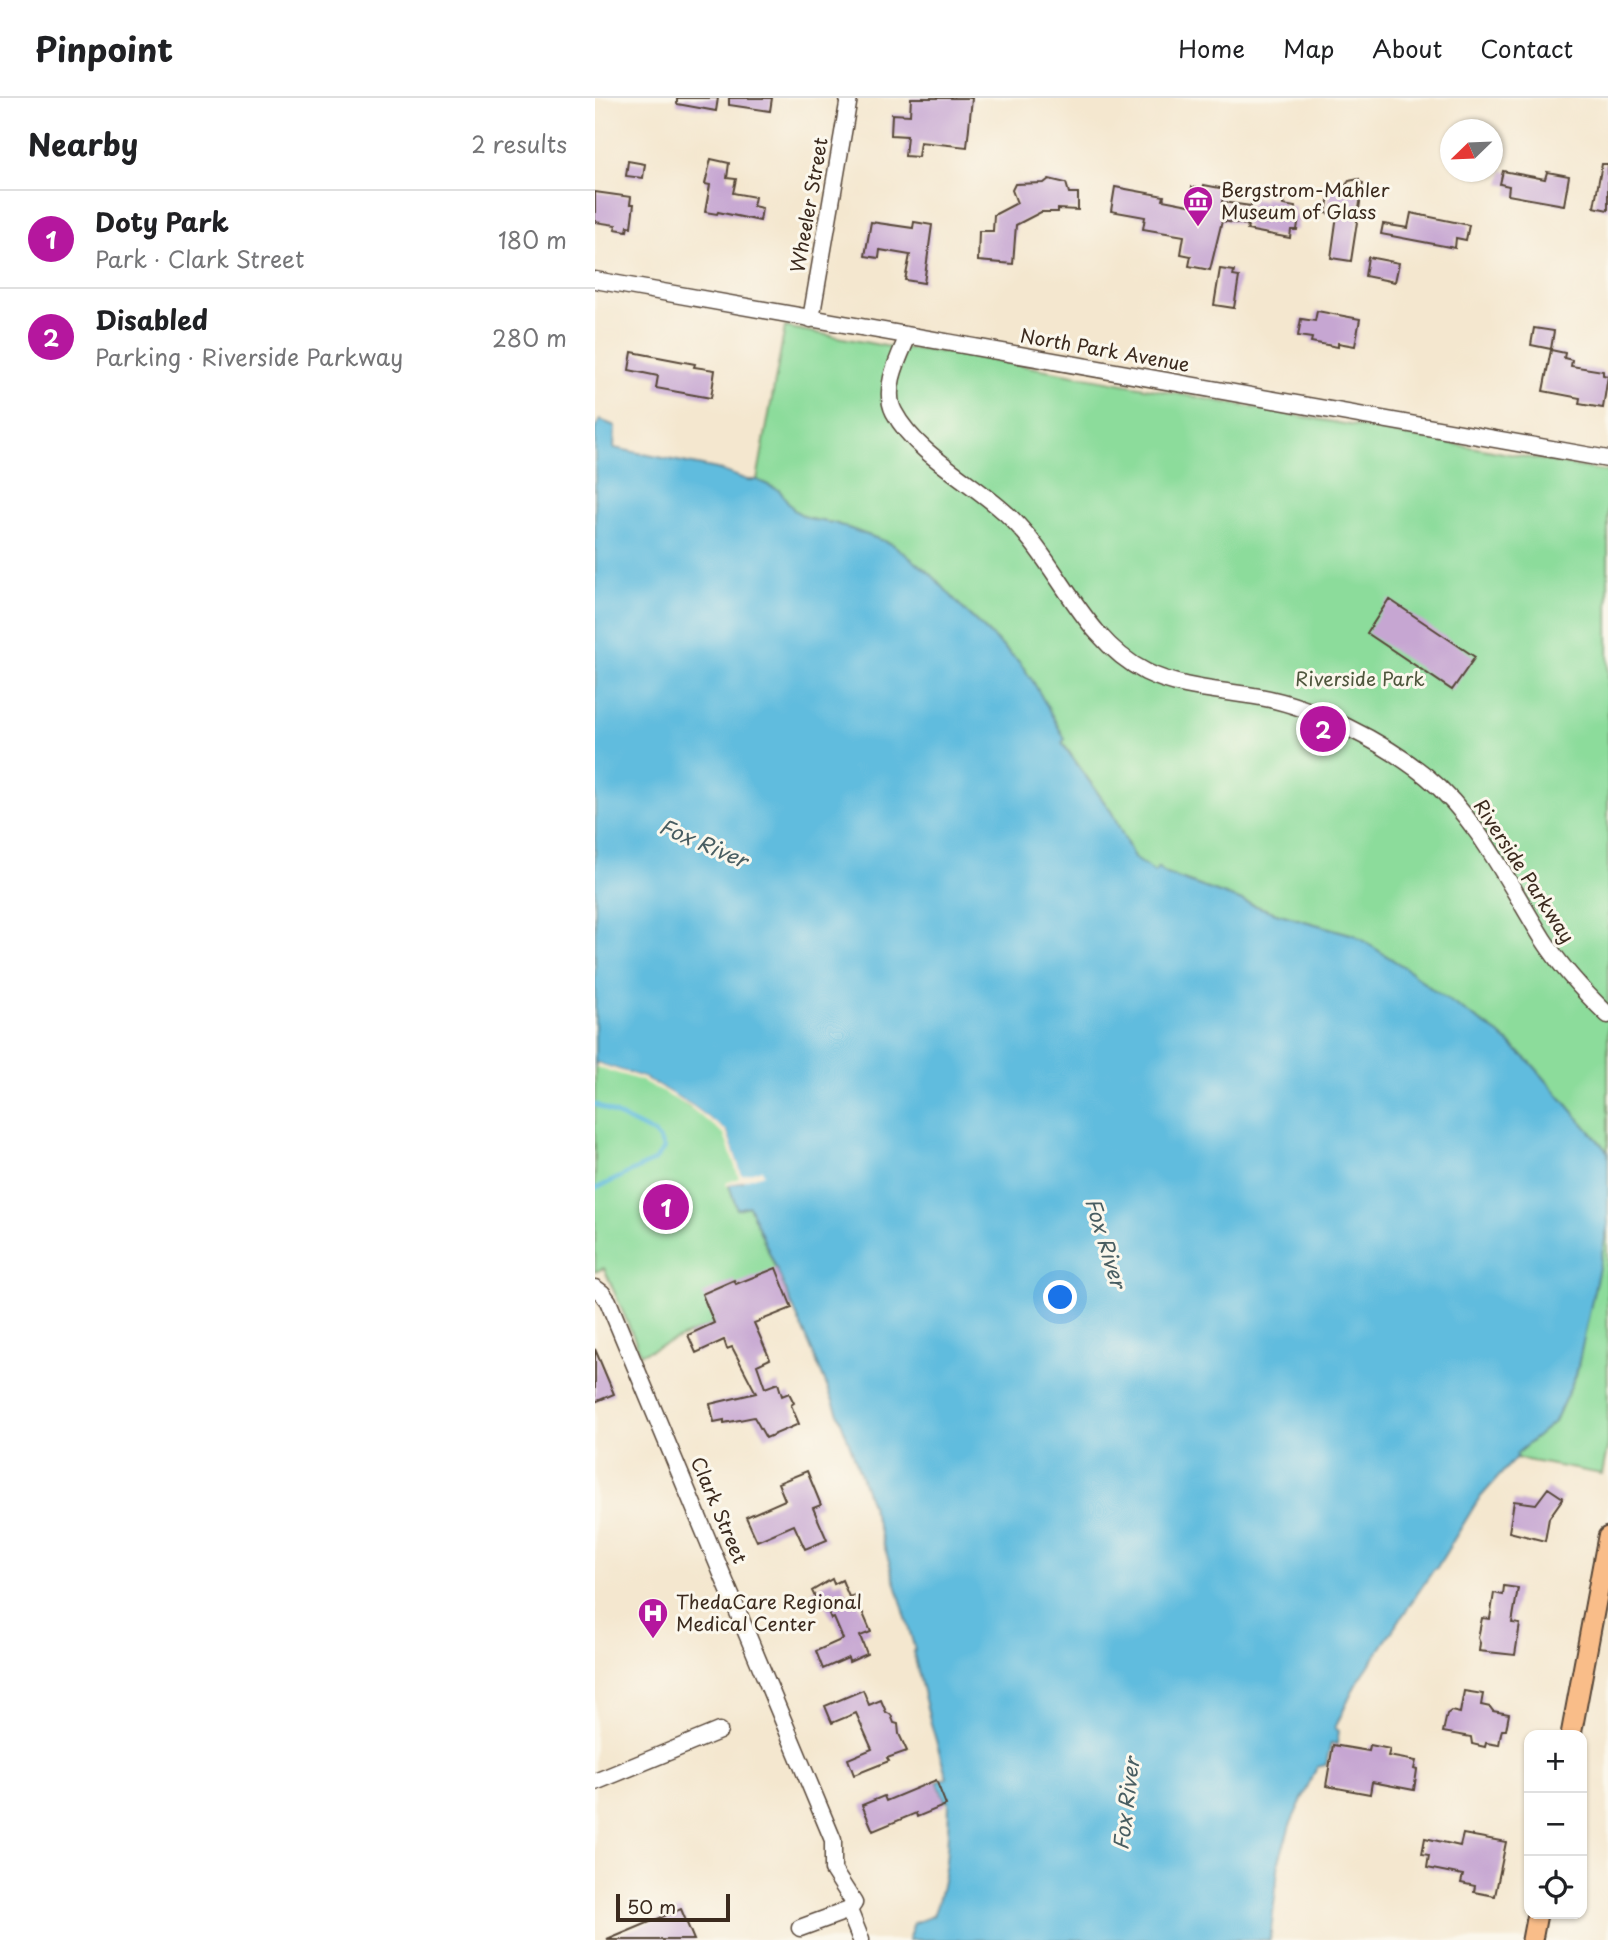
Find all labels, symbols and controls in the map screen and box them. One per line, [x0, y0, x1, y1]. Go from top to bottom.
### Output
text: Pinpoint [35, 23, 173, 73]
text: Home [1178, 30, 1245, 66]
text: Map [1283, 30, 1334, 66]
text: About [1372, 30, 1442, 66]
text: Contact [1480, 30, 1573, 66]
north arrow [1440, 119, 1503, 182]
text: Nearby [28, 121, 138, 166]
text: 2 results [471, 126, 567, 161]
street label: Wheeler Street [782, 135, 834, 274]
place label: Bergstrom-Mahler Museum of Glass [1221, 175, 1390, 225]
museum icon: Bergstrom-Mahler Museum of Glass [1181, 184, 1215, 228]
text: Doty Park [95, 202, 229, 241]
text: 1 [46, 222, 57, 257]
text: 180 m [498, 222, 567, 257]
text: Park · Clark Street [95, 241, 304, 276]
text: Disabled [95, 300, 208, 339]
text: 2 [43, 320, 59, 355]
text: 280 m [492, 320, 567, 355]
street label: North Park Avenue [1018, 320, 1192, 378]
text: Parking · Riverside Parkway [95, 339, 403, 374]
park label: Riverside Park [1295, 664, 1425, 692]
pin: 2 [1300, 703, 1346, 755]
street label: Riverside Parkway [1468, 793, 1582, 948]
water label: Fox River [655, 809, 755, 876]
pin: 1 [643, 1181, 689, 1233]
water label: Fox River [1078, 1193, 1136, 1294]
your location [1043, 1280, 1077, 1314]
street label: Clark Street [685, 1452, 755, 1568]
place label: ThedaCare Regional Medical Center [676, 1587, 862, 1637]
hospital icon: ThedaCare Regional Medical Center [636, 1596, 670, 1640]
map controls [1524, 1730, 1587, 1919]
button: + [1524, 1730, 1587, 1793]
water label: Fox River [1103, 1753, 1147, 1852]
button: − [1524, 1793, 1587, 1856]
button: locate [1524, 1856, 1587, 1919]
scale bar [616, 1891, 730, 1923]
text: 50 m [627, 1892, 676, 1920]

